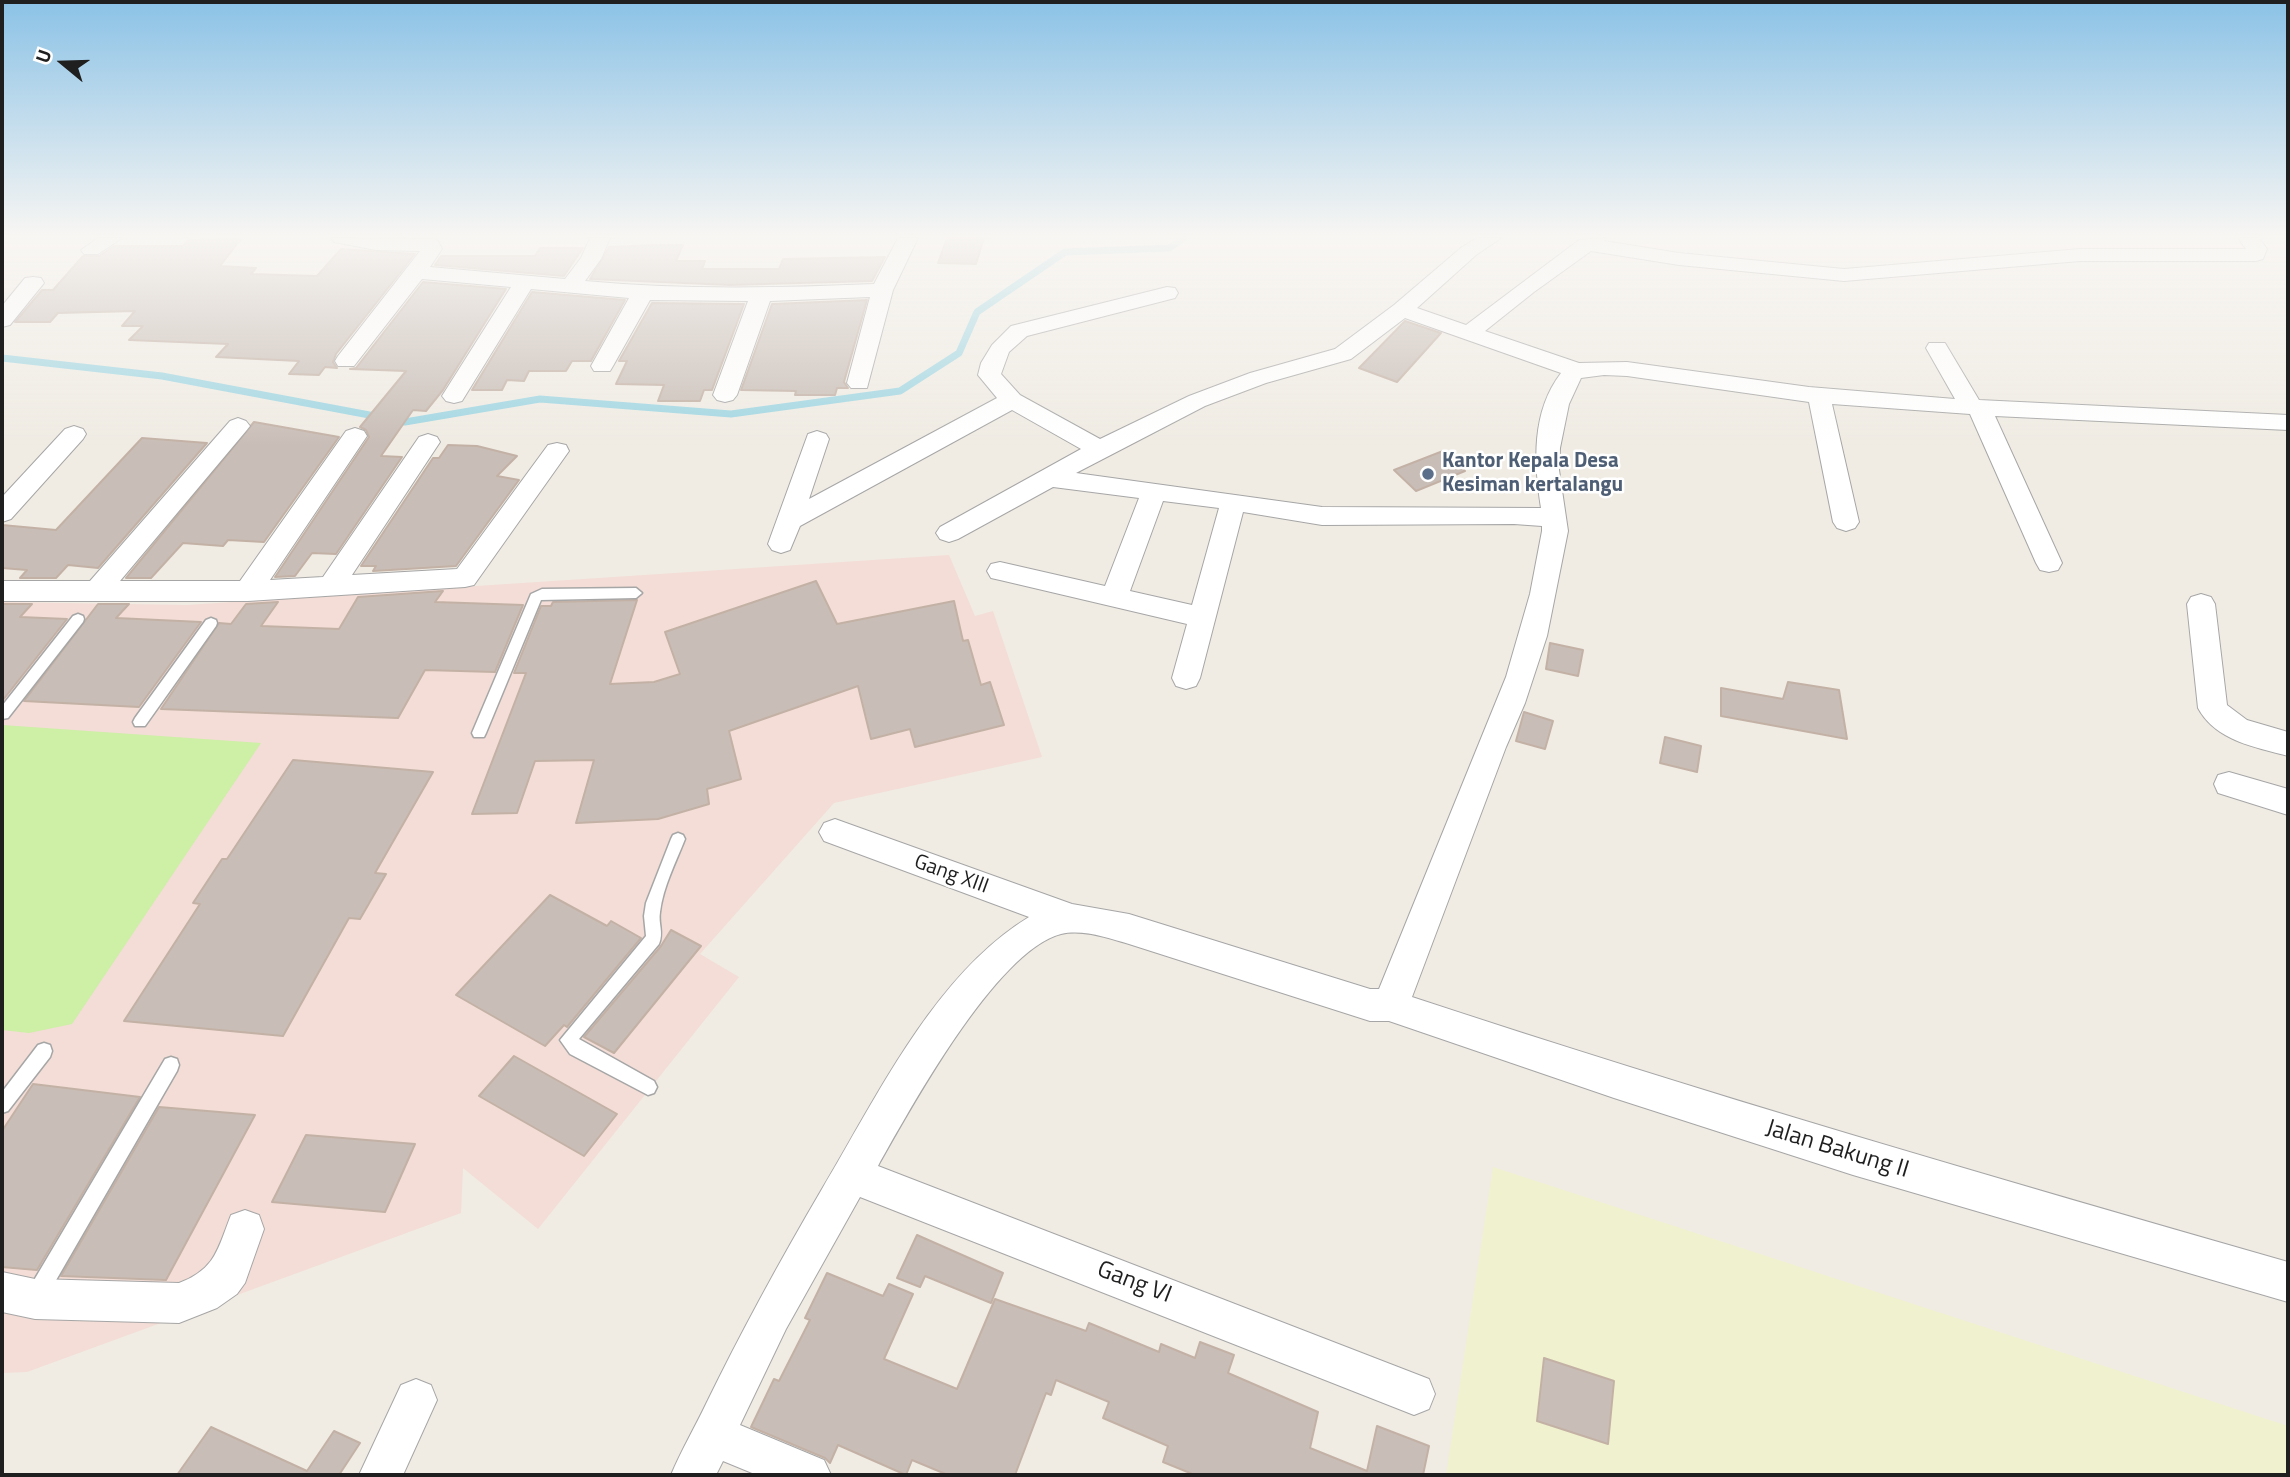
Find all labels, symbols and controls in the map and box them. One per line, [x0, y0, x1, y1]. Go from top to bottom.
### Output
north arrow [28, 28, 98, 98]
text: U [27, 45, 58, 67]
place label: Kantor Kepala Desa Kesiman kertalangu [1442, 449, 1623, 499]
marker: Kantor Kepala Desa Kesiman kertalangu [1420, 466, 1436, 482]
street label: Gang XIII [910, 850, 992, 900]
street label: Jalan Bakung II [1762, 1115, 1912, 1185]
street label: Gang VI [1093, 1256, 1175, 1310]

